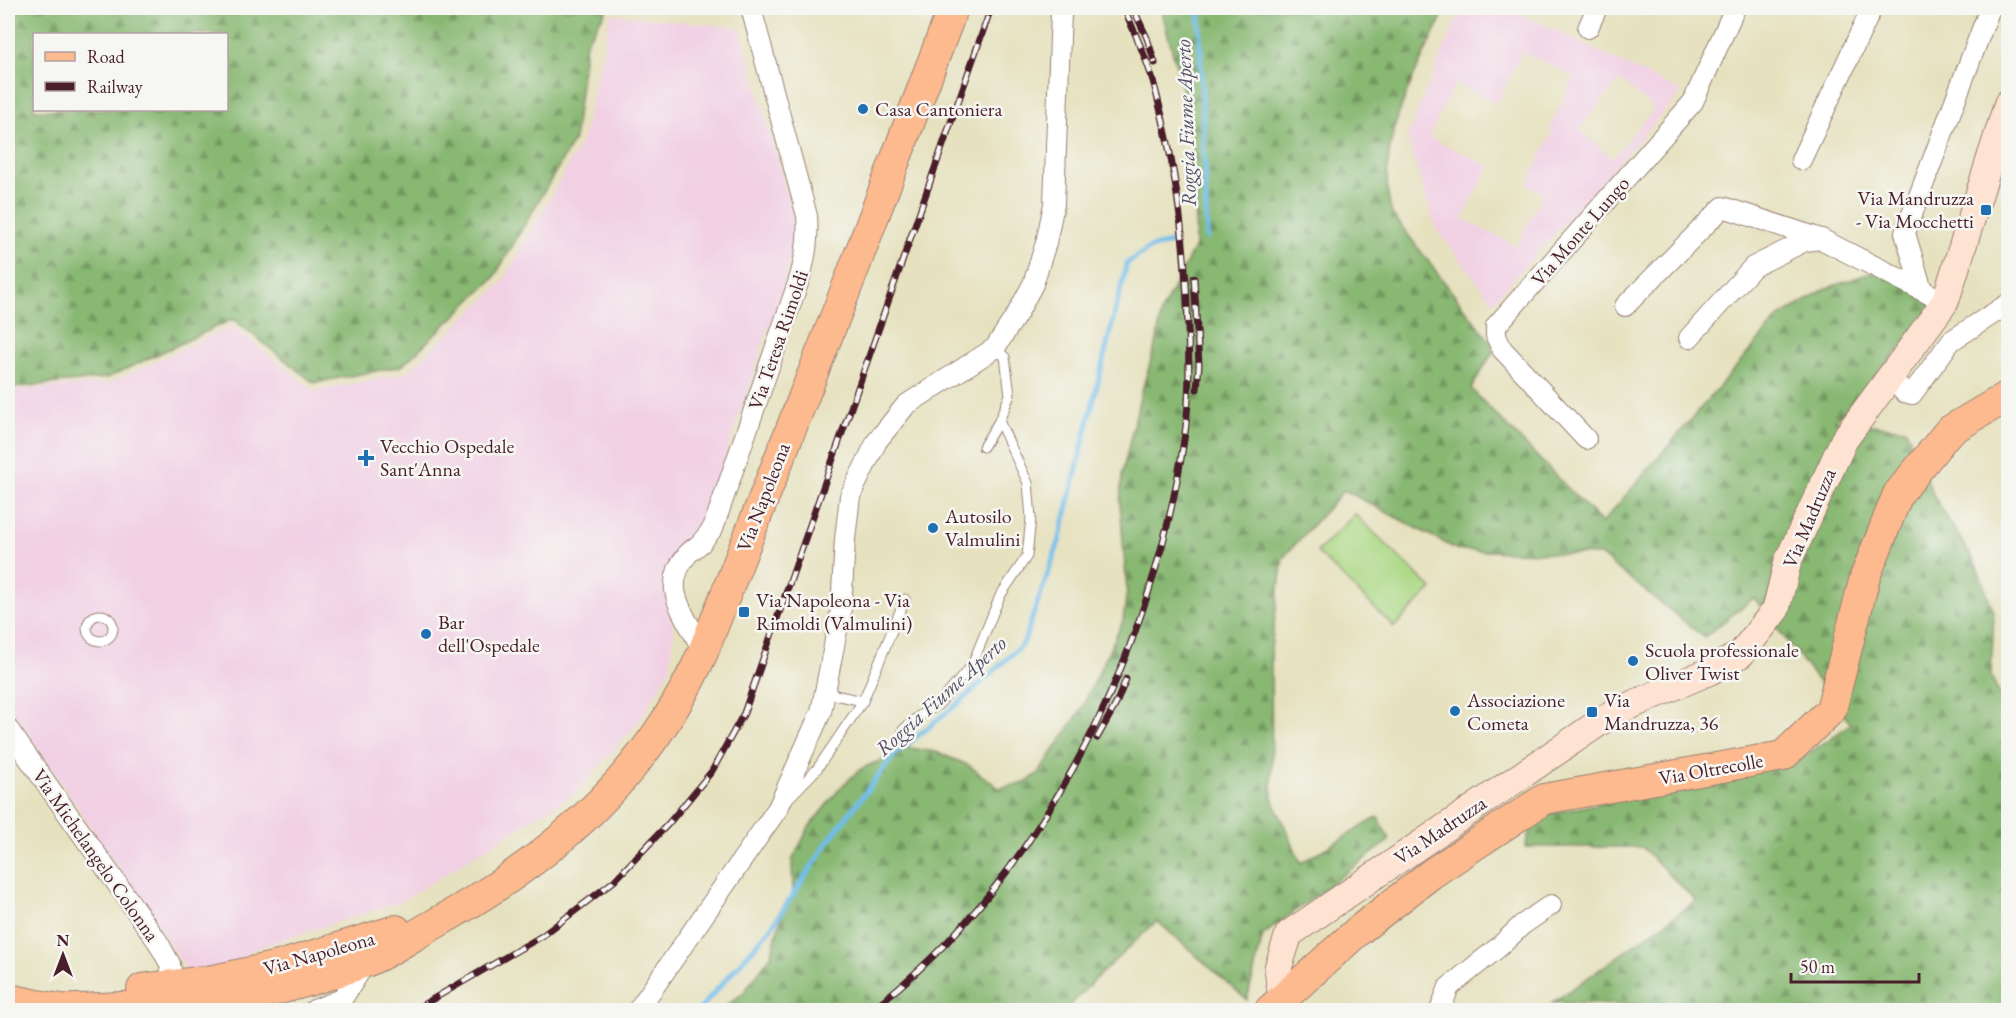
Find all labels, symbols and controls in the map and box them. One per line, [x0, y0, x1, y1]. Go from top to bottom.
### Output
legend [33, 33, 228, 111]
water label: Roggia Fiume Aperto [1169, 39, 1202, 207]
text: Road [87, 45, 126, 68]
text: Railway [87, 75, 143, 98]
place label: Casa Cantoniera [875, 96, 1002, 122]
marker: Casa Cantoniera [856, 102, 870, 116]
street label: Via Monte Lungo [1525, 171, 1635, 291]
place label: Via Mandruzza - Via Mocchetti [1856, 185, 1974, 234]
marker: Via Mandruzza - Via Mocchetti [1979, 203, 1993, 217]
street label: Via Teresa Rimoldi [742, 267, 814, 413]
place label: Vecchio Ospedale Sant'Anna [380, 433, 515, 482]
street label: Via Napoleona [730, 439, 796, 555]
marker: Vecchio Ospedale Sant'Anna [357, 449, 375, 467]
street label: Via Madruzza [1776, 464, 1842, 572]
place label: Autosilo Valmulini [944, 503, 1021, 552]
marker: Autosilo Valmulini [926, 521, 940, 535]
place label: Via Napoleona - Via Rimoldi (Valmulini) [756, 587, 912, 636]
marker: Via Napoleona - Via Rimoldi (Valmulini) [737, 605, 751, 619]
place label: Bar dell'Ospedale [438, 609, 540, 658]
marker: Bar dell'Ospedale [419, 627, 433, 641]
water label: Roggia Fiume Aperto [869, 629, 1012, 762]
place label: Scuola professionale Oliver Twist [1645, 637, 1799, 686]
marker: Scuola professionale Oliver Twist [1626, 654, 1640, 668]
place label: Associazione Cometa [1466, 687, 1565, 736]
place label: Via Mandruzza, 36 [1604, 687, 1719, 736]
marker: Associazione Cometa [1448, 704, 1462, 718]
marker: Via Mandruzza, 36 [1585, 705, 1599, 719]
street label: Via Oltrecolle [1657, 747, 1765, 791]
street label: Via Michelangelo Colonna [26, 763, 166, 947]
street label: Via Madruzza [1389, 790, 1491, 870]
north arrow [33, 925, 93, 985]
street label: Via Napoleona [260, 925, 378, 981]
text: N [57, 930, 70, 951]
scale bar [1791, 946, 1918, 984]
text: 50 m [1800, 955, 1835, 978]

